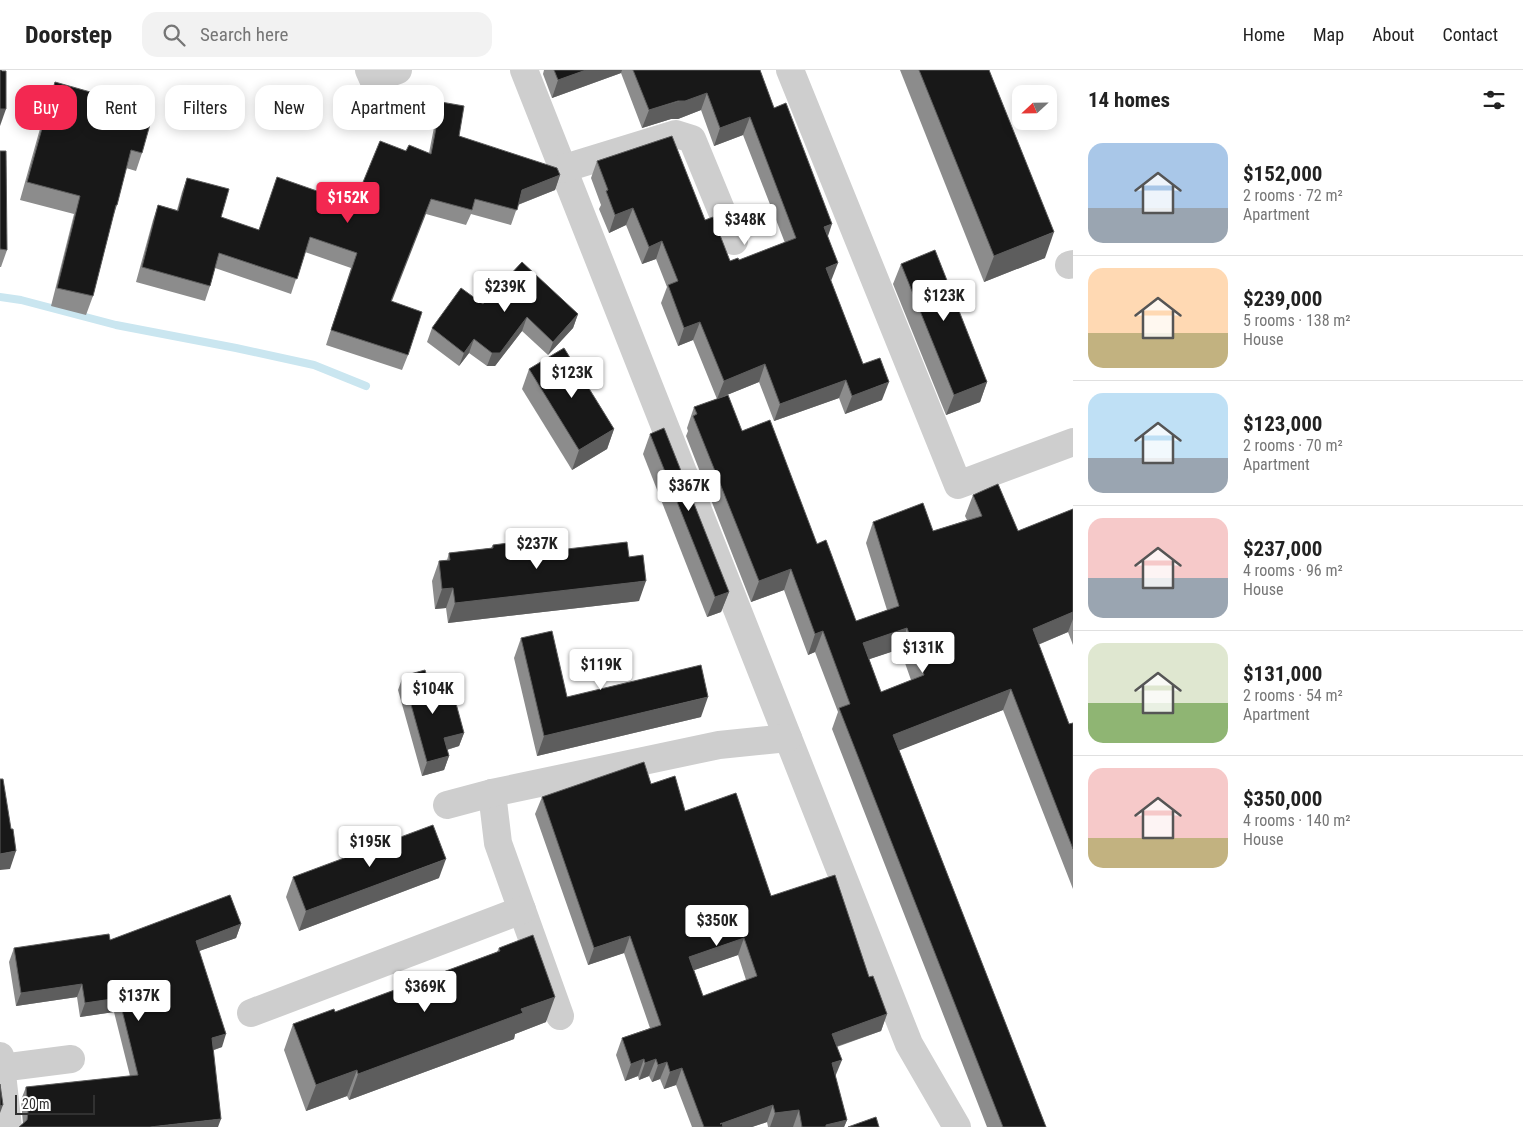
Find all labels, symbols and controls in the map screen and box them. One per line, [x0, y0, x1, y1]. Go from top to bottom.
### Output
search box [142, 12, 492, 57]
text: Doorstep [25, 21, 112, 49]
icon: search [160, 21, 188, 49]
text: Search here [200, 23, 288, 46]
text: Home [1243, 24, 1285, 45]
text: Map [1313, 24, 1344, 45]
text: About [1372, 24, 1414, 45]
text: Contact [1442, 24, 1498, 45]
chip: Buy [15, 85, 77, 130]
chip: Rent [87, 85, 155, 130]
chip: Filters [165, 85, 245, 130]
chip: New [255, 85, 323, 130]
chip: Apartment [333, 85, 444, 130]
north arrow [1012, 85, 1058, 130]
map controls [1012, 85, 1057, 130]
icon: filters [1480, 86, 1508, 114]
text: 14 homes [1088, 88, 1170, 112]
text: $152,000 [1243, 162, 1322, 186]
icon: home [1128, 163, 1188, 223]
pin: $152K [313, 182, 383, 224]
text: 2 rooms · 72 m² [1243, 186, 1343, 205]
text: $152K [327, 188, 369, 207]
pin: $348K [710, 204, 780, 246]
text: Apartment [1243, 205, 1310, 224]
text: $348K [724, 210, 766, 229]
pin: $239K [470, 270, 540, 313]
text: $239K [484, 277, 526, 296]
pin: $123K [909, 280, 979, 322]
text: $123K [923, 286, 965, 305]
text: $239,000 [1243, 287, 1322, 311]
icon: home [1128, 288, 1188, 348]
text: 5 rooms · 138 m² [1243, 311, 1351, 330]
text: House [1243, 330, 1283, 349]
pin: $123K [537, 356, 607, 399]
text: $123K [551, 363, 593, 382]
text: $123,000 [1243, 412, 1322, 436]
icon: home [1128, 413, 1188, 473]
text: 2 rooms · 70 m² [1243, 436, 1343, 455]
text: Apartment [1243, 455, 1310, 474]
pin: $367K [654, 470, 724, 512]
text: $367K [668, 476, 710, 495]
pin: $237K [502, 528, 572, 570]
text: $237K [516, 534, 558, 553]
text: $237,000 [1243, 537, 1322, 561]
icon: home [1128, 538, 1188, 598]
text: 4 rooms · 96 m² [1243, 561, 1343, 580]
text: House [1243, 580, 1283, 599]
pin: $131K [888, 632, 958, 674]
text: $131K [902, 638, 944, 657]
pin: $119K [566, 648, 636, 691]
text: $119K [580, 655, 622, 674]
text: $131,000 [1243, 662, 1322, 686]
icon: home [1128, 663, 1188, 723]
pin: $104K [398, 672, 468, 715]
text: $104K [412, 679, 454, 698]
text: 2 rooms · 54 m² [1243, 686, 1343, 705]
text: Apartment [1243, 705, 1310, 724]
text: $350,000 [1243, 787, 1322, 811]
icon: home [1128, 788, 1188, 848]
text: 4 rooms · 140 m² [1243, 811, 1351, 830]
pin: $195K [335, 826, 405, 868]
text: House [1243, 830, 1283, 849]
text: $195K [349, 832, 391, 851]
pin: $350K [682, 904, 752, 947]
text: $350K [696, 911, 738, 930]
pin: $369K [390, 970, 460, 1013]
text: $369K [404, 977, 446, 996]
pin: $137K [104, 980, 174, 1022]
text: $137K [118, 986, 160, 1005]
scale bar [15, 1092, 95, 1115]
text: 20 m [22, 1096, 50, 1112]

